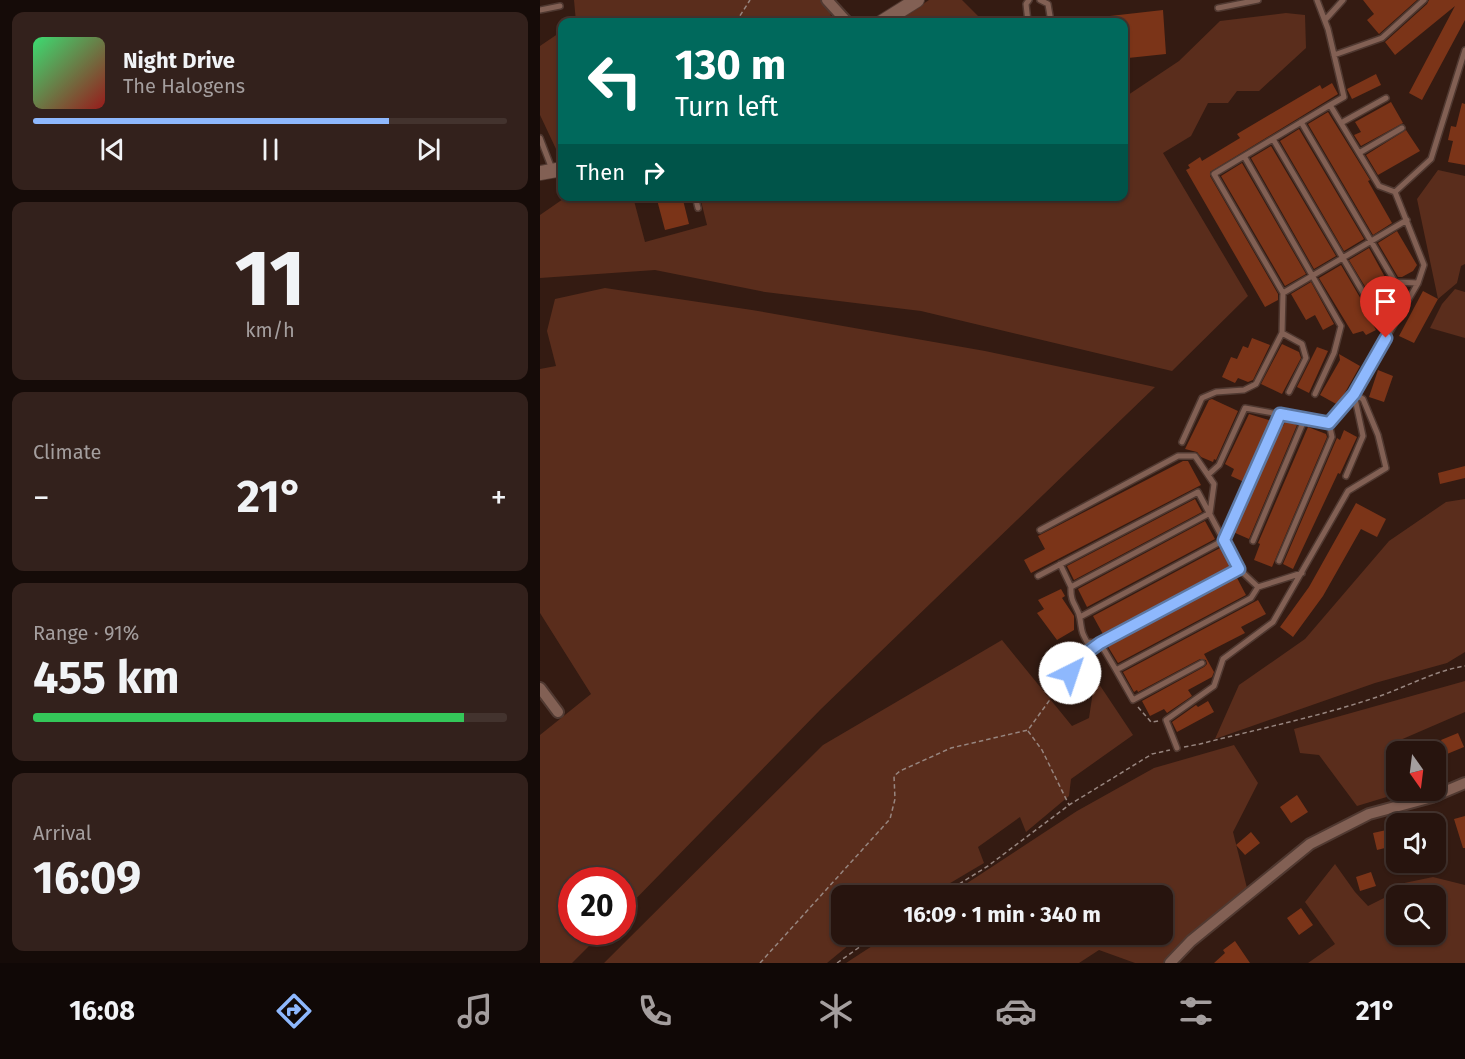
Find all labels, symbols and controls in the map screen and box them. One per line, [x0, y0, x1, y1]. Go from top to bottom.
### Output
text: 130 m [675, 40, 786, 90]
icon: left [576, 42, 654, 120]
text: Night Drive [123, 47, 235, 74]
text: The Halogens [123, 74, 245, 98]
text: Turn left [675, 91, 778, 123]
icon: previous [96, 133, 129, 166]
icon: pause [254, 133, 287, 166]
icon: next [412, 133, 445, 166]
icon: right [637, 156, 670, 189]
text: Then [576, 159, 625, 186]
text: 11 [235, 232, 305, 326]
pin [1360, 276, 1411, 338]
icon: arrive [1369, 285, 1402, 318]
text: km/h [245, 318, 295, 342]
text: Climate [33, 440, 101, 464]
text: 21° [237, 470, 303, 524]
text: − [33, 478, 50, 518]
text: + [491, 478, 507, 518]
text: Range · 91% [33, 621, 139, 645]
position arrow [1038, 641, 1102, 705]
text: 455 km [33, 651, 180, 705]
north arrow [1386, 741, 1446, 801]
map controls [1386, 741, 1446, 945]
button: sound [1386, 813, 1446, 873]
text: Arrival [33, 821, 92, 845]
text: 16:09 [33, 851, 141, 905]
speed limit sign: 20 [558, 867, 636, 945]
button: search [1386, 885, 1446, 945]
text: 16:09 · 1 min · 340 m [903, 901, 1101, 928]
icon: directions [273, 990, 315, 1032]
icon: music [454, 990, 496, 1032]
icon: phone [634, 990, 676, 1032]
icon: climate [815, 990, 857, 1032]
icon: car [995, 990, 1037, 1032]
icon: filters [1175, 990, 1217, 1032]
text: 16:08 [69, 995, 135, 1027]
text: 21° [1356, 995, 1396, 1027]

